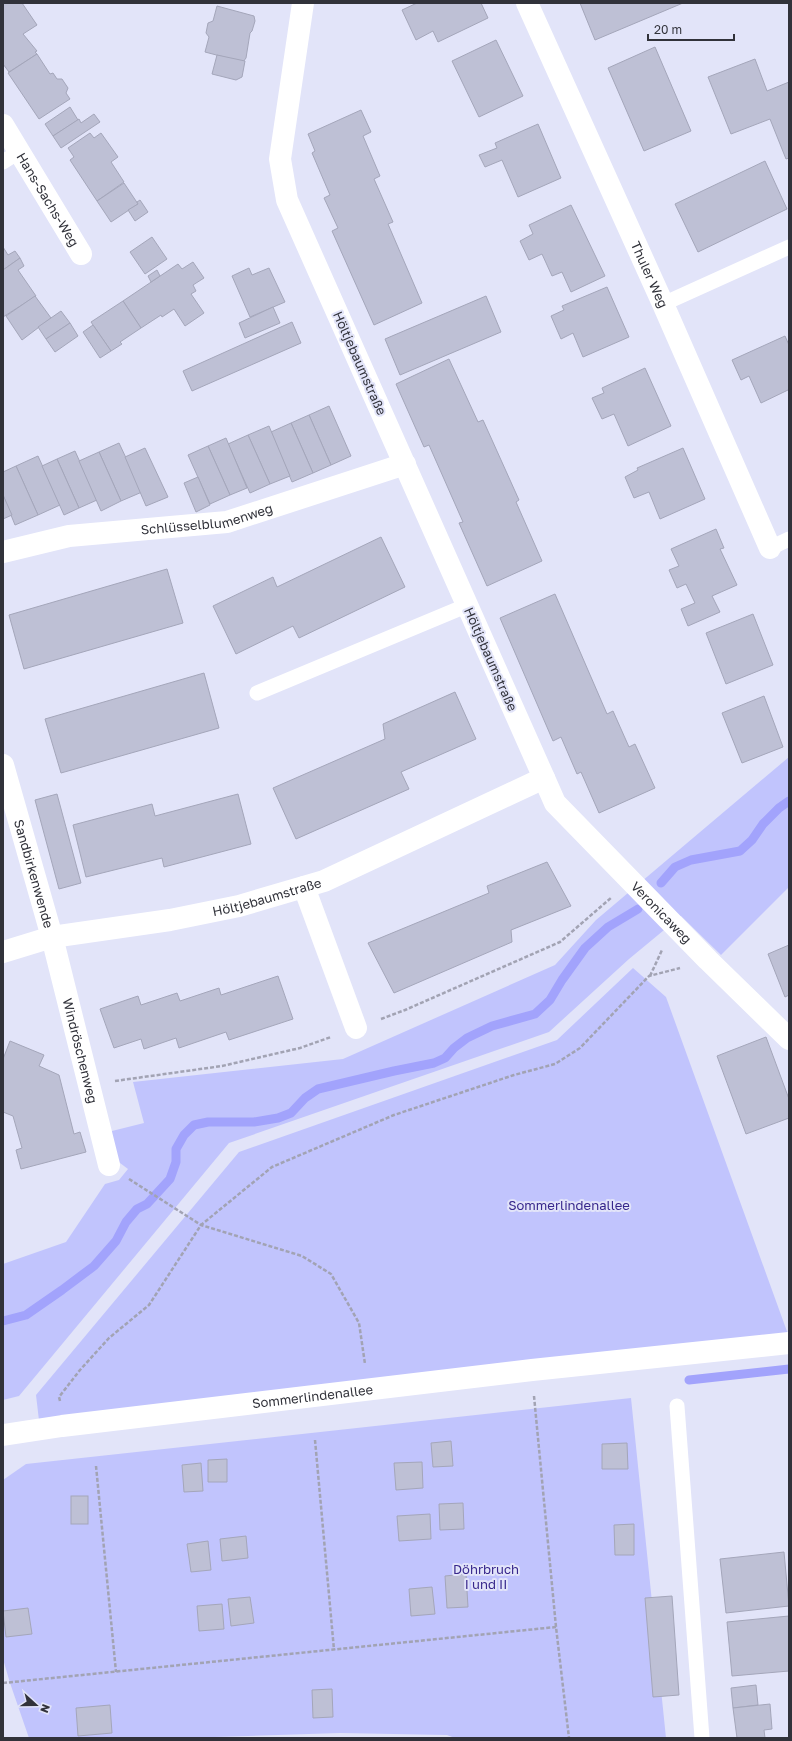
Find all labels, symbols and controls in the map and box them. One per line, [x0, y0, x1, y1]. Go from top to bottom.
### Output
scale bar [648, 16, 734, 42]
text: 20 m [654, 22, 682, 37]
street label: Hans-Sachs-Weg [13, 149, 83, 249]
street label: Thuler Weg [628, 239, 672, 310]
street label: Höltjebaumstraße [330, 309, 390, 417]
street label: Schlüsselblumenweg [140, 500, 275, 538]
street label: Höltjebaumstraße [461, 605, 521, 713]
street label: Sandbirkenwende [11, 817, 57, 930]
street label: Höltjebaumstraße [211, 874, 323, 919]
street label: Veronicaweg [628, 878, 695, 947]
street label: Windröschenweg [60, 996, 101, 1105]
park label: Sommerlindenallee [508, 1197, 630, 1213]
street label: Sommerlindenallee [251, 1381, 374, 1411]
park label: Döhrbruch I und II [453, 1561, 519, 1592]
north arrow [16, 1685, 56, 1725]
text: N [38, 1703, 53, 1715]

